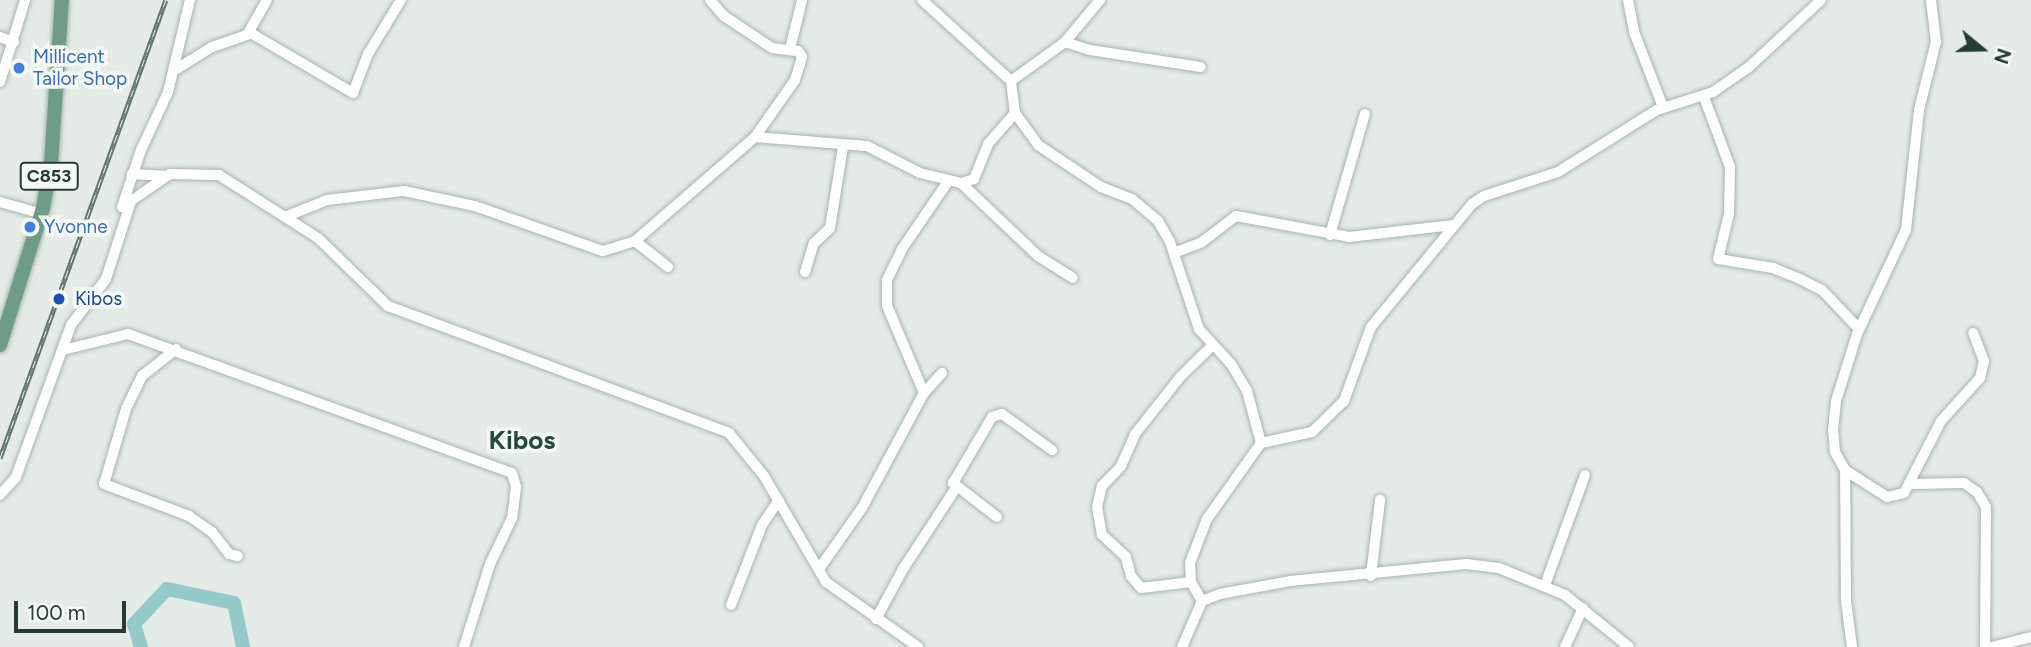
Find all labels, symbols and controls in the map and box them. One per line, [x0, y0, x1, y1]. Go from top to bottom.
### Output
north arrow [1947, 14, 2017, 84]
text: N [1989, 45, 2016, 67]
place label: Millicent Tailor Shop [33, 46, 127, 90]
marker: Millicent Tailor Shop [11, 60, 27, 76]
road number: C853 [19, 162, 79, 190]
place label: Yvonne [44, 216, 108, 238]
marker: Yvonne [22, 219, 38, 235]
place label: Kibos [75, 288, 122, 310]
marker: Kibos [49, 289, 69, 309]
district label: Kibos [489, 425, 555, 457]
scale bar [18, 588, 130, 632]
text: 100 m [27, 600, 86, 625]

